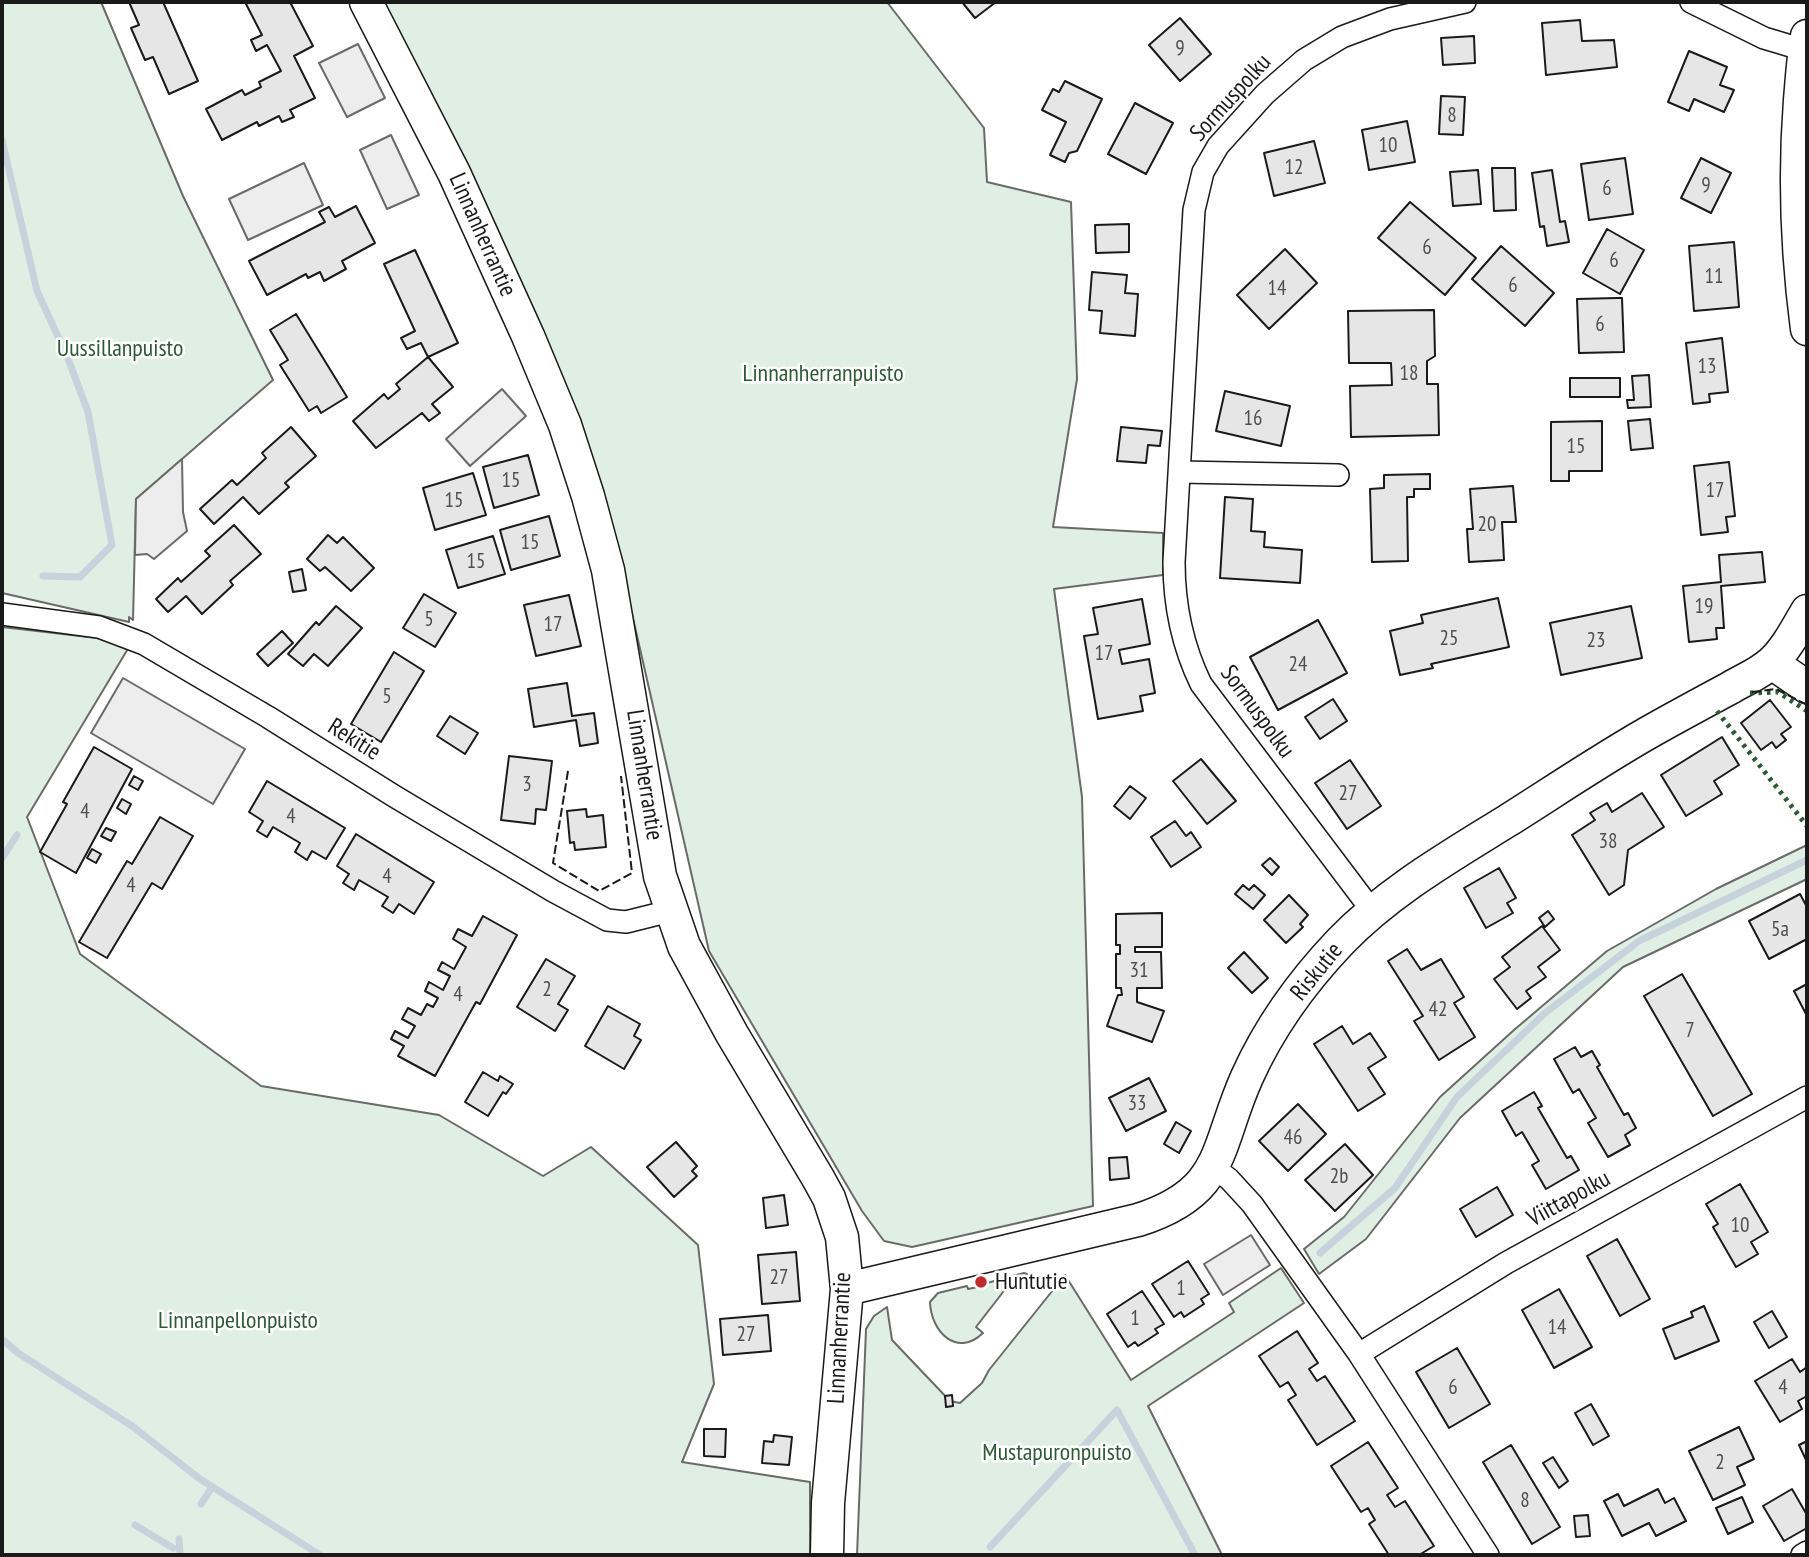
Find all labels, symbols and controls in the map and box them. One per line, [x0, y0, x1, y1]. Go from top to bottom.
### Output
house number: 9 [1175, 36, 1185, 62]
street label: Sormuspolku [1184, 48, 1278, 148]
house number: 8 [1447, 103, 1457, 129]
house number: 10 [1379, 133, 1397, 159]
house number: 12 [1285, 155, 1303, 181]
street label: Linnanherrantie [442, 169, 522, 301]
house number: 9 [1701, 173, 1711, 199]
house number: 6 [1602, 176, 1612, 202]
house number: 6 [1422, 235, 1432, 261]
house number: 6 [1609, 248, 1619, 274]
house number: 11 [1705, 264, 1723, 290]
house number: 6 [1508, 273, 1518, 299]
house number: 14 [1268, 276, 1286, 302]
house number: 6 [1595, 312, 1605, 338]
park label: Uussillanpuisto [57, 335, 183, 363]
house number: 13 [1698, 354, 1716, 380]
park label: Linnanherranpuisto [742, 360, 904, 388]
house number: 18 [1400, 361, 1418, 387]
house number: 16 [1244, 406, 1262, 432]
house number: 15 [1567, 434, 1585, 460]
house number: 15 [502, 468, 520, 494]
house number: 17 [1706, 478, 1724, 504]
house number: 15 [445, 488, 463, 514]
house number: 20 [1478, 512, 1496, 538]
house number: 15 [521, 530, 539, 556]
house number: 15 [467, 549, 485, 575]
house number: 19 [1695, 594, 1713, 620]
house number: 5 [424, 607, 434, 633]
house number: 17 [544, 612, 562, 638]
house number: 25 [1440, 626, 1458, 652]
house number: 23 [1587, 628, 1605, 654]
house number: 17 [1095, 641, 1113, 667]
house number: 24 [1289, 652, 1307, 678]
street label: Sormuspolku [1214, 660, 1300, 764]
house number: 5 [382, 684, 392, 710]
street label: Linnanherrantie [619, 708, 669, 842]
street label: Rekitie [322, 713, 386, 767]
house number: 3 [522, 772, 532, 798]
house number: 27 [1339, 781, 1357, 807]
house number: 4 [80, 799, 90, 825]
house number: 4 [286, 804, 296, 830]
house number: 38 [1599, 829, 1617, 855]
house number: 4 [382, 864, 392, 890]
house number: 4 [126, 873, 136, 899]
house number: 5a [1771, 917, 1789, 943]
street label: Riskutie [1285, 937, 1349, 1007]
house number: 31 [1130, 958, 1148, 984]
house number: 2 [542, 977, 552, 1003]
house number: 4 [453, 982, 463, 1008]
house number: 42 [1429, 997, 1447, 1023]
house number: 7 [1685, 1018, 1695, 1044]
house number: 33 [1128, 1091, 1146, 1117]
house number: 46 [1284, 1125, 1302, 1151]
house number: 2b [1330, 1164, 1348, 1190]
street label: Viittapolku [1522, 1164, 1616, 1234]
house number: 10 [1731, 1213, 1749, 1239]
house number: 27 [770, 1265, 788, 1291]
place label: Huntutie [995, 1268, 1068, 1296]
street label: Linnanherrantie [822, 1271, 858, 1405]
marker: Huntutie [973, 1274, 989, 1290]
house number: 1 [1176, 1276, 1186, 1302]
house number: 1 [1130, 1306, 1140, 1332]
park label: Linnanpellonpuisto [158, 1307, 318, 1335]
house number: 14 [1548, 1315, 1566, 1341]
house number: 27 [737, 1322, 755, 1348]
house number: 6 [1448, 1375, 1458, 1401]
house number: 4 [1778, 1375, 1788, 1401]
park label: Mustapuronpuisto [982, 1439, 1132, 1467]
house number: 2 [1715, 1450, 1725, 1476]
house number: 8 [1520, 1488, 1530, 1514]

